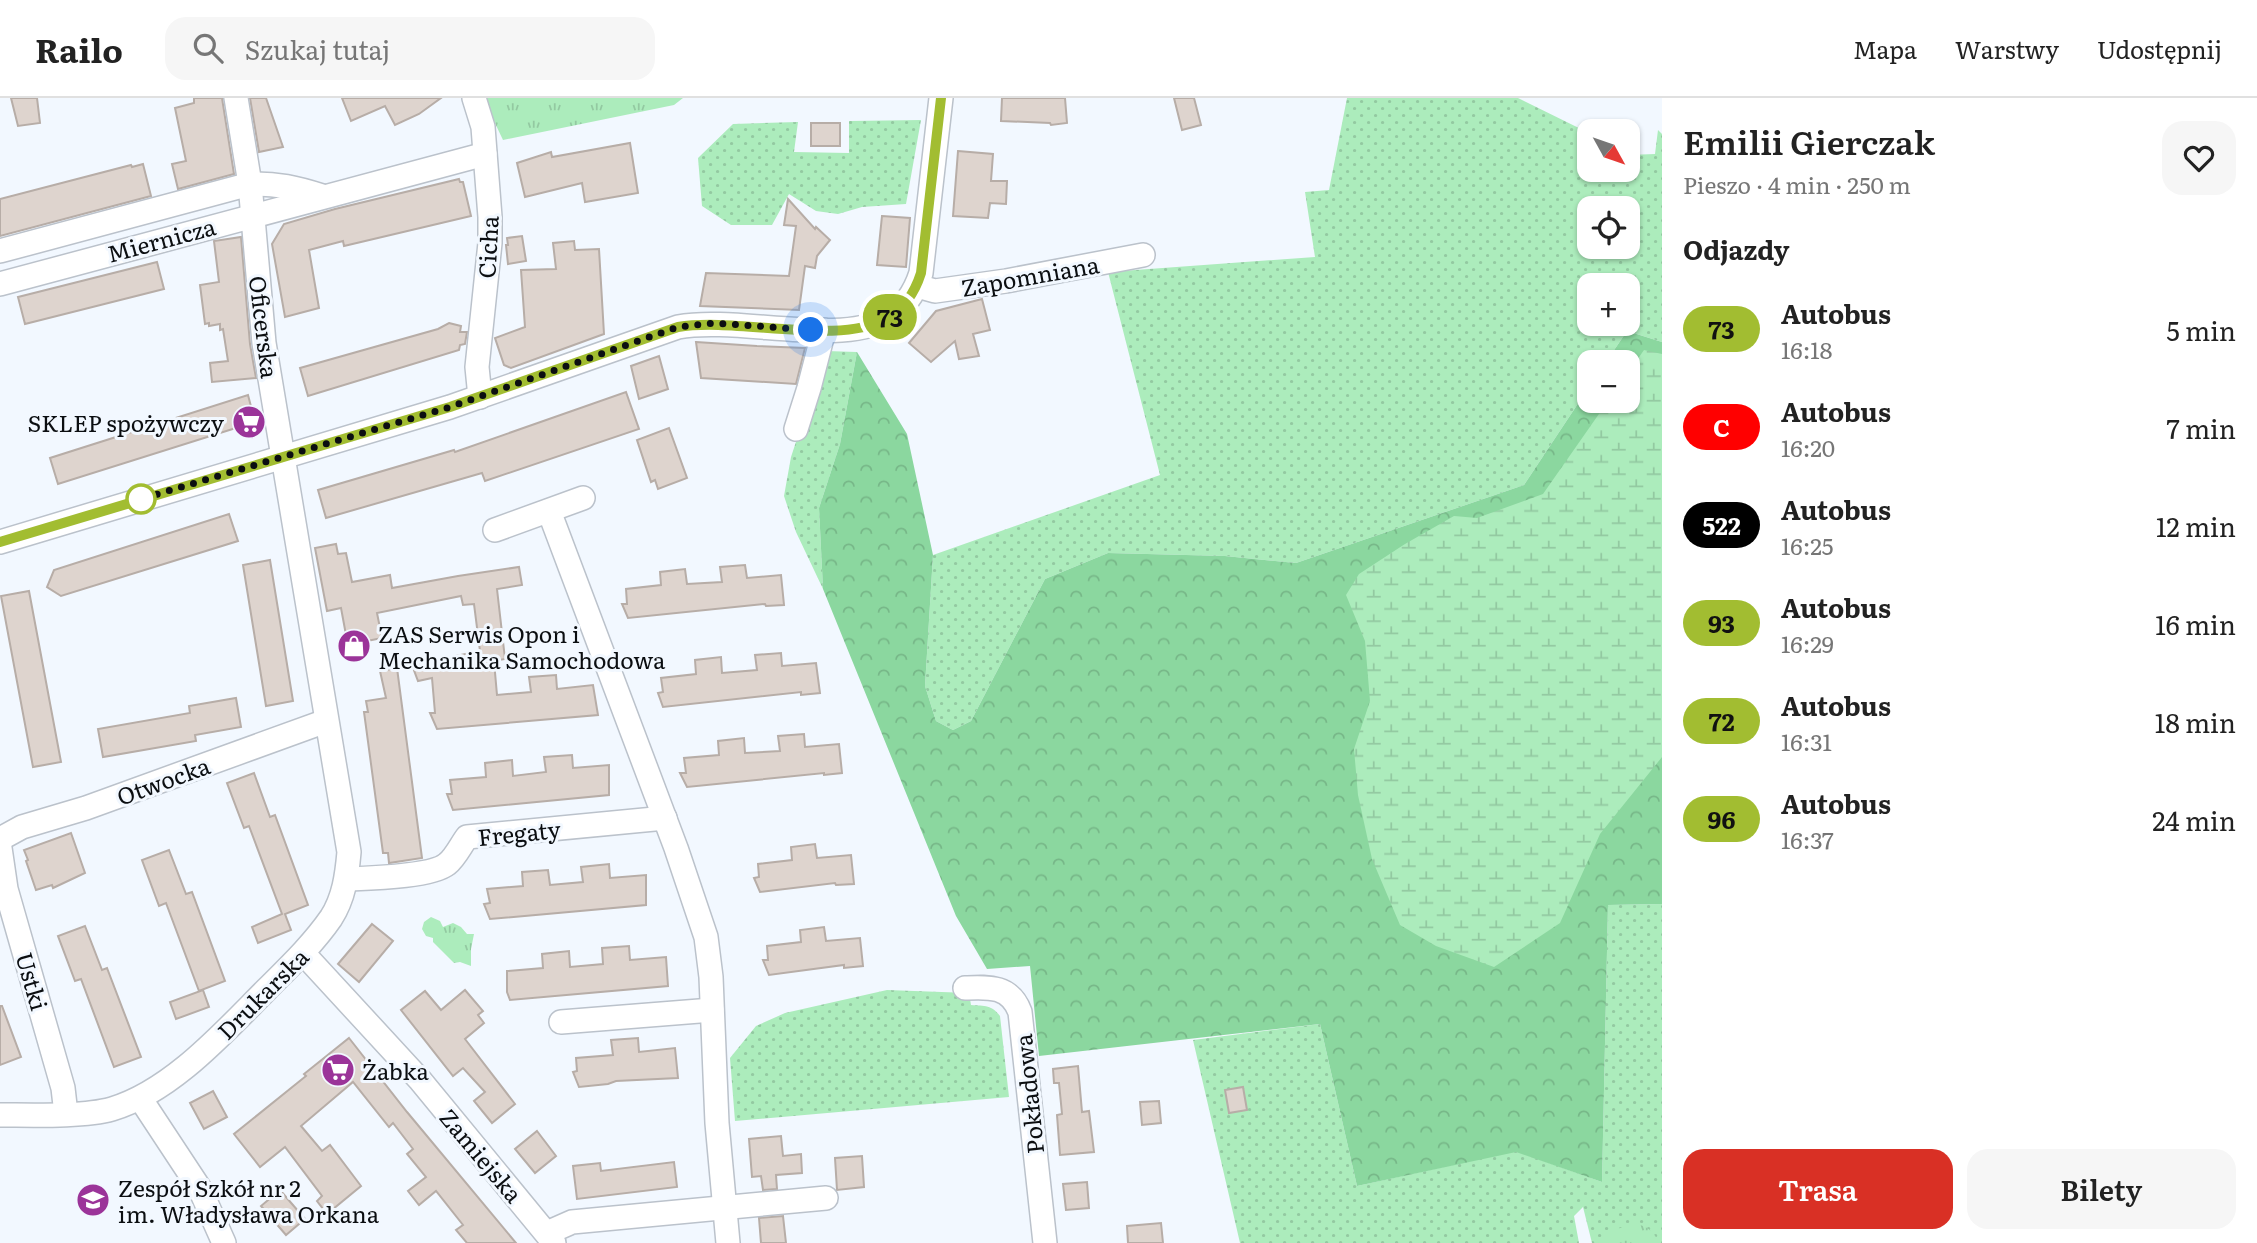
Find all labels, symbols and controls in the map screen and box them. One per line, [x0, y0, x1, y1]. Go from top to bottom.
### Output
search box [165, 17, 655, 80]
text: Railo [35, 24, 123, 73]
icon: search [189, 29, 227, 67]
text: Szukaj tutaj [245, 29, 390, 68]
text: Mapa [1853, 31, 1917, 66]
text: Warstwy [1955, 31, 2059, 66]
text: Udostępnij [2097, 31, 2222, 66]
text: Emilii Gierczak [1683, 116, 1935, 165]
north arrow [1577, 119, 1640, 182]
map controls [1577, 119, 1640, 413]
button: heart [2162, 121, 2236, 195]
text: Pieszo · 4 min · 250 m [1683, 167, 1911, 201]
button: locate [1577, 196, 1640, 259]
street label: Miernicza [103, 208, 220, 270]
street label: Cicha [468, 214, 506, 279]
text: Odjazdy [1683, 229, 1789, 268]
street label: Zapomniana [958, 246, 1102, 304]
button: + [1577, 273, 1640, 336]
street label: Oficerska [242, 274, 288, 381]
text: Autobus [1781, 293, 1891, 332]
line badge: 73 [858, 294, 922, 340]
text: 73 [877, 299, 903, 334]
text: 5 min [2167, 310, 2236, 349]
text: 73 [1708, 311, 1735, 346]
your location [793, 312, 828, 347]
text: 16:18 [1781, 332, 1832, 366]
button: − [1577, 350, 1640, 413]
text: Autobus [1781, 391, 1891, 430]
supermarket icon: SKLEP spożywczy [230, 403, 268, 441]
place label: SKLEP spożywczy [27, 405, 225, 439]
text: 7 min [2167, 408, 2236, 447]
text: C [1713, 409, 1730, 444]
text: 16:20 [1781, 430, 1835, 464]
unlabelled marker [126, 484, 156, 514]
text: Autobus [1781, 489, 1891, 528]
text: 12 min [2156, 506, 2236, 545]
text: 522 [1702, 507, 1741, 542]
text: 16:25 [1781, 528, 1834, 562]
text: Autobus [1781, 587, 1891, 626]
text: 16 min [2155, 604, 2236, 643]
text: 93 [1708, 605, 1735, 640]
place label: ZAS Serwis Opon i Mechanika Samochodowa [378, 616, 666, 676]
text: 16:29 [1781, 626, 1834, 660]
shop icon: ZAS Serwis Opon i Mechanika Samochodowa [335, 627, 373, 665]
text: Autobus [1781, 685, 1891, 724]
text: 18 min [2155, 702, 2236, 741]
text: 72 [1708, 703, 1735, 738]
text: 16:31 [1781, 724, 1832, 758]
street label: Otwocka [112, 747, 215, 813]
text: Autobus [1781, 783, 1891, 822]
text: 24 min [2152, 800, 2236, 839]
text: 96 [1708, 801, 1735, 836]
street label: Fregaty [476, 811, 563, 853]
text: 16:37 [1781, 822, 1834, 856]
street label: Drukarska [209, 939, 316, 1046]
street label: Ustki [9, 948, 58, 1014]
street label: Pokładowa [1005, 1032, 1051, 1155]
supermarket icon: Żabka [319, 1051, 357, 1089]
place label: Żabka [362, 1053, 429, 1087]
street label: Zamiejska [433, 1101, 532, 1210]
button: Trasa [1683, 1149, 1953, 1229]
button: Bilety [1967, 1149, 2236, 1229]
place label: Zespół Szkół nr 2 im. Władysława Orkana [118, 1170, 380, 1230]
school or university icon: Zespół Szkół nr 2 im. Władysława Orkana [74, 1181, 112, 1219]

